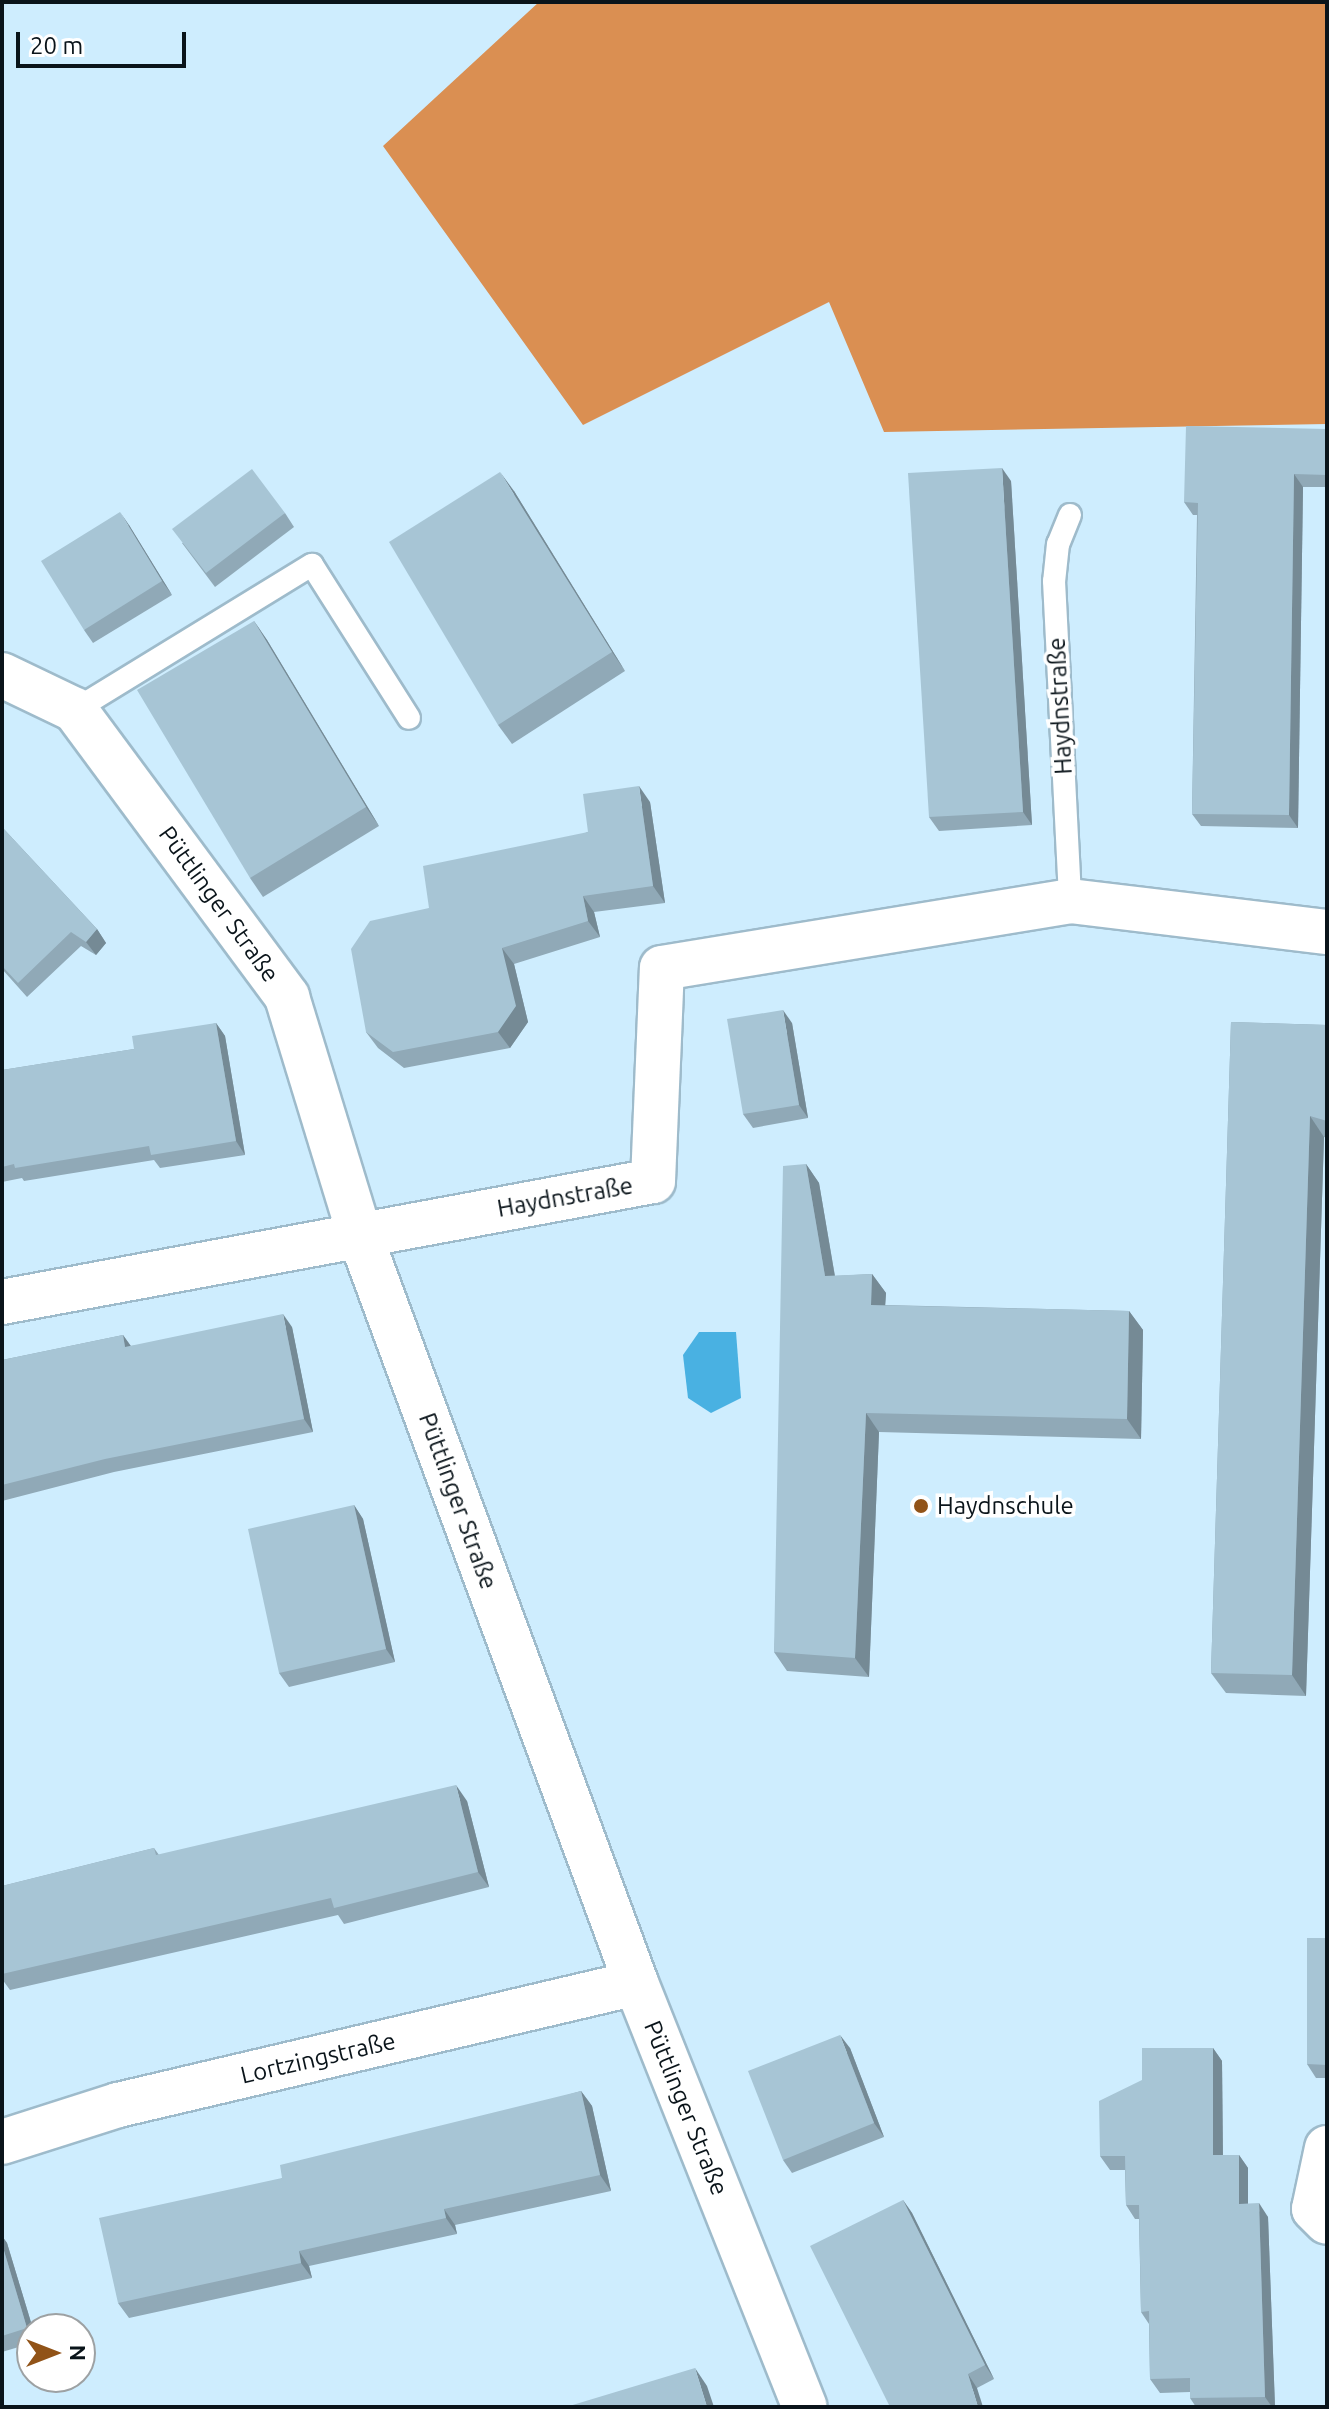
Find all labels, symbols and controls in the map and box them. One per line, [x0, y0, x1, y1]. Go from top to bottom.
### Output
scale bar [20, 16, 190, 66]
text: 20 m [30, 32, 83, 59]
street label: Haydnstraße [1042, 637, 1078, 775]
street label: Püttlinger Straße [153, 820, 285, 988]
street label: Haydnstraße [495, 1171, 635, 1223]
street label: Püttlinger Straße [413, 1409, 503, 1593]
place label: Haydnschule [937, 1492, 1074, 1520]
marker: Haydnschule [912, 1497, 930, 1515]
street label: Püttlinger Straße [638, 2017, 734, 2199]
street label: Lortzingstraße [238, 2026, 398, 2090]
north arrow [16, 2313, 96, 2393]
text: N [66, 2345, 91, 2361]

